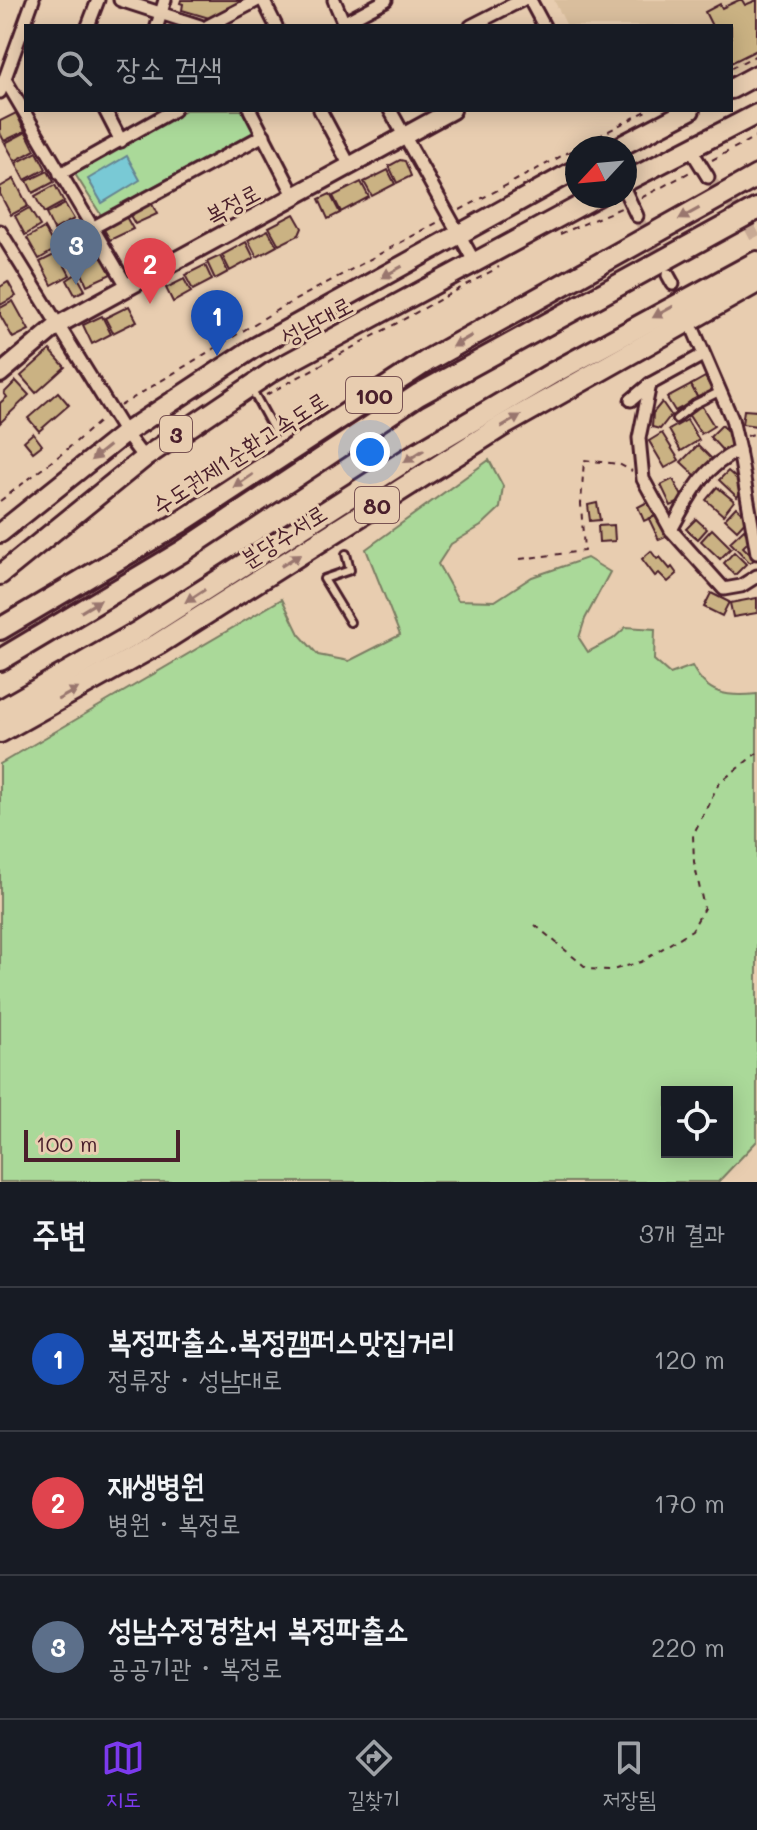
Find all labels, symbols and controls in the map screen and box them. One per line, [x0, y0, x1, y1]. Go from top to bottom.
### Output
search box [24, 24, 733, 112]
icon: search [52, 46, 96, 90]
text: 장소 검색 [116, 47, 222, 87]
north arrow [565, 136, 637, 208]
street label: 복정로 [199, 176, 265, 230]
one-way arrow [677, 207, 700, 220]
pin: 3 [50, 219, 102, 285]
pin: 2 [124, 238, 176, 304]
one-way arrow [380, 265, 403, 278]
street label: 성남대로 [275, 288, 357, 352]
pin: 1 [191, 290, 243, 356]
one-way arrow [652, 305, 675, 319]
one-way arrow [451, 334, 473, 348]
road number: 100 [346, 377, 402, 413]
street label: 수도권제1순환고속도로 [145, 383, 333, 521]
one-way arrow [500, 414, 522, 428]
road number: 3 [160, 416, 192, 452]
your location [350, 432, 390, 472]
one-way arrow [90, 444, 110, 460]
one-way arrow [403, 448, 425, 462]
one-way arrow [232, 473, 254, 488]
road number: 80 [355, 487, 399, 523]
street label: 분당수서로 [234, 496, 332, 574]
one-way arrow [280, 554, 302, 568]
one-way arrow [184, 588, 206, 603]
one-way arrow [80, 599, 102, 613]
one-way arrow [57, 687, 79, 701]
map controls [661, 1086, 733, 1158]
button: locate [661, 1086, 733, 1158]
scale bar [24, 1126, 180, 1162]
text: 100 m [36, 1129, 98, 1158]
text: 주변 [32, 1210, 87, 1255]
text: 3개 결과 [639, 1216, 725, 1250]
text: 복정파출소.복정캠퍼스맛집거리 [108, 1320, 455, 1360]
text: 1 [52, 1342, 64, 1376]
text: 120 m [654, 1342, 725, 1376]
text: 정류장 · 성남대로 [108, 1362, 282, 1396]
text: 재생병원 [108, 1464, 205, 1504]
text: 2 [51, 1486, 65, 1520]
text: 170 m [654, 1486, 725, 1520]
text: 병원 · 복정로 [108, 1506, 241, 1540]
text: 성남수정경찰서 복정파출소 [108, 1608, 409, 1648]
text: 3 [50, 1630, 66, 1664]
text: 220 m [651, 1630, 725, 1664]
text: 공공기관 · 복정로 [108, 1650, 282, 1684]
tab: 지도 [101, 1736, 145, 1814]
tab: 길찾기 [347, 1736, 400, 1814]
tab: 저장됨 [603, 1736, 656, 1814]

